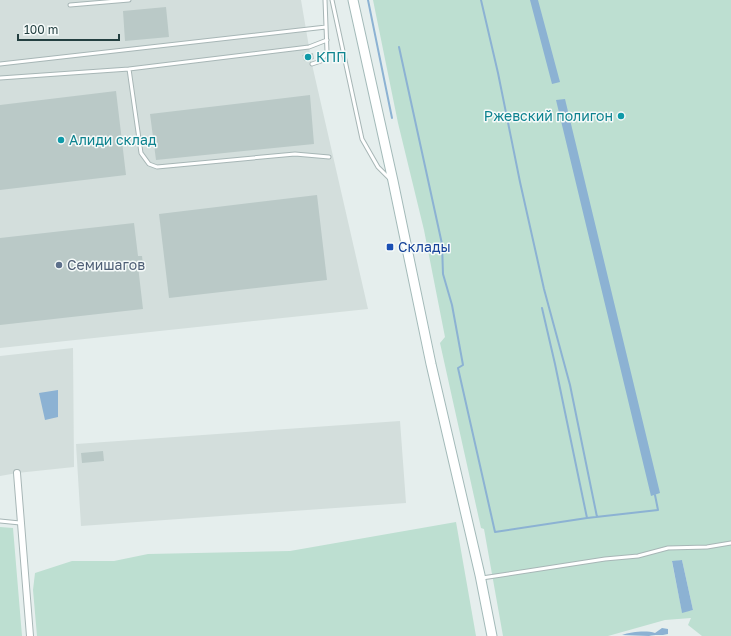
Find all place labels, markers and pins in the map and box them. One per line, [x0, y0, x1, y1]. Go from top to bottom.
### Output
place label: КПП [316, 48, 347, 65]
marker: КПП [303, 52, 313, 62]
place label: Ржевский полигон [484, 107, 613, 124]
marker: Ржевский полигон [616, 111, 626, 121]
place label: Алиди склад [69, 131, 157, 148]
marker: Алиди склад [56, 135, 66, 145]
place label: Склады [398, 238, 451, 255]
marker: Склады [385, 242, 395, 252]
place label: Семишагов [67, 256, 145, 273]
marker: Семишагов [54, 260, 64, 270]

